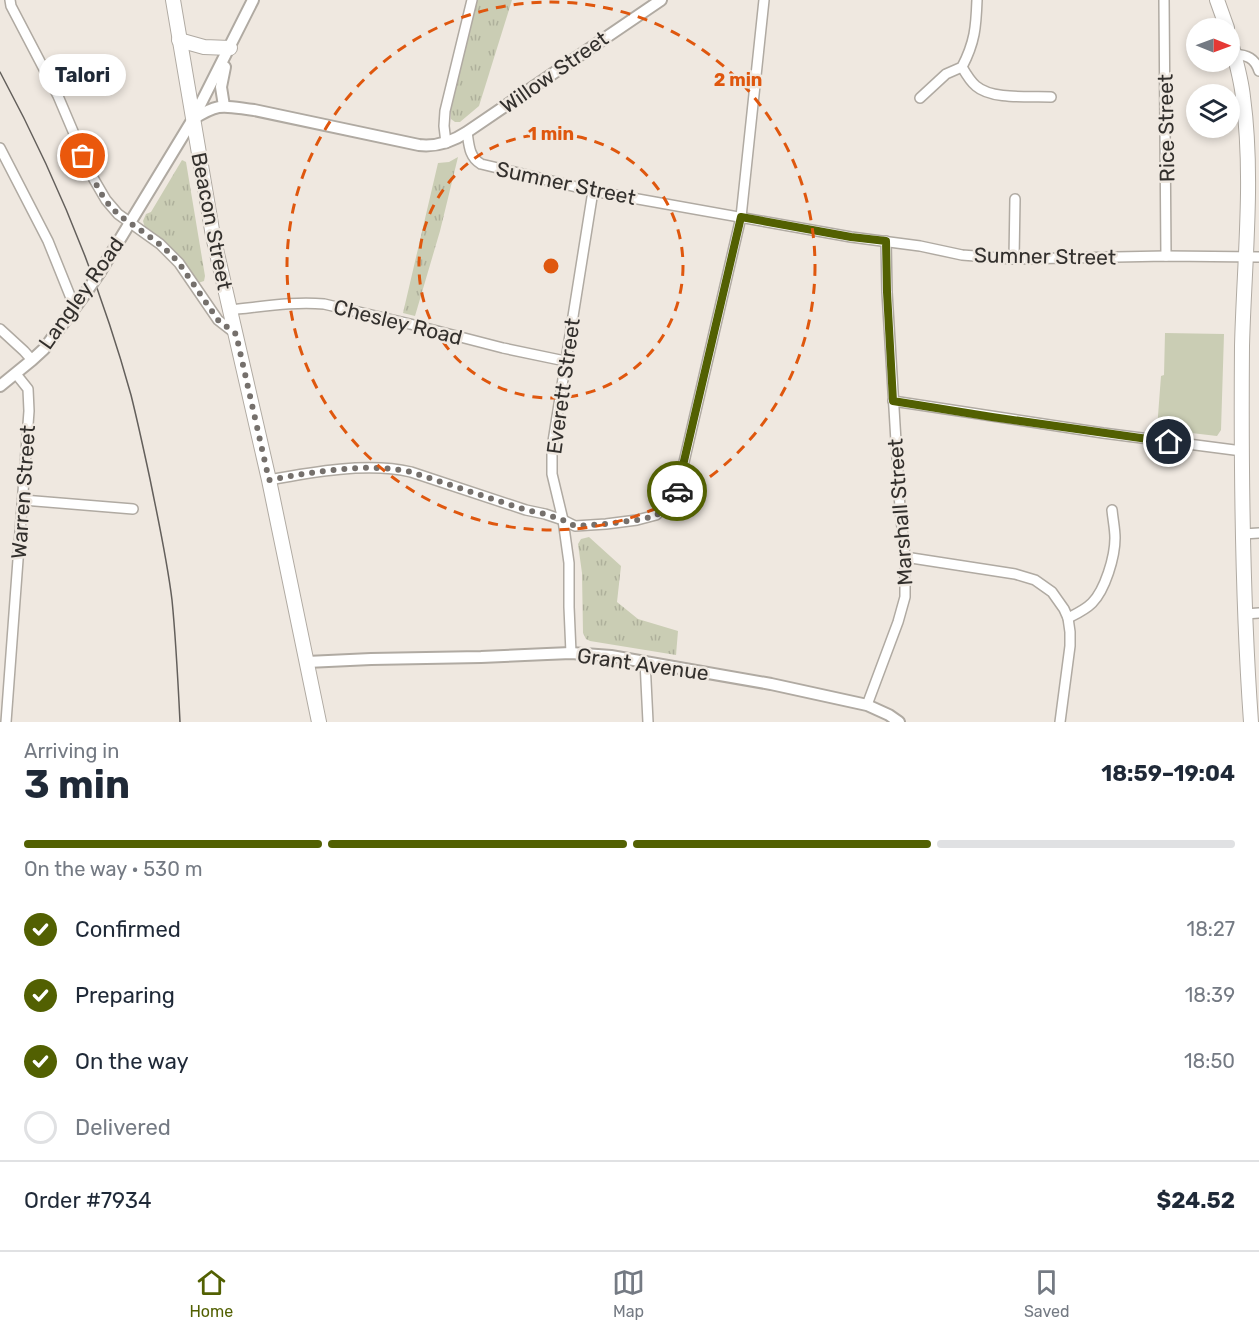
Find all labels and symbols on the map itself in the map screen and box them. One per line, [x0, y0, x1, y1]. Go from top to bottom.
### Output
north arrow [1186, 18, 1240, 72]
street label: Willow Street [495, 26, 613, 118]
callout: Talori [40, 54, 127, 96]
text: 2 min [714, 69, 762, 91]
street label: Rice Street [1153, 74, 1179, 182]
text: 1 min [528, 123, 574, 145]
pin [57, 130, 108, 181]
street label: Beacon Street [186, 150, 238, 292]
street label: Sumner Street [494, 156, 638, 210]
street label: Langley Road [33, 232, 129, 354]
street label: Sumner Street [974, 242, 1116, 270]
centre of rings [541, 256, 561, 276]
street label: Chesley Road [331, 294, 465, 350]
street label: Everett Street [541, 316, 585, 456]
pin [1143, 416, 1194, 467]
street label: Warren Street [6, 424, 40, 560]
street label: Marshall Street [882, 438, 918, 586]
courier [647, 461, 707, 521]
street label: Grant Avenue [576, 642, 710, 686]

